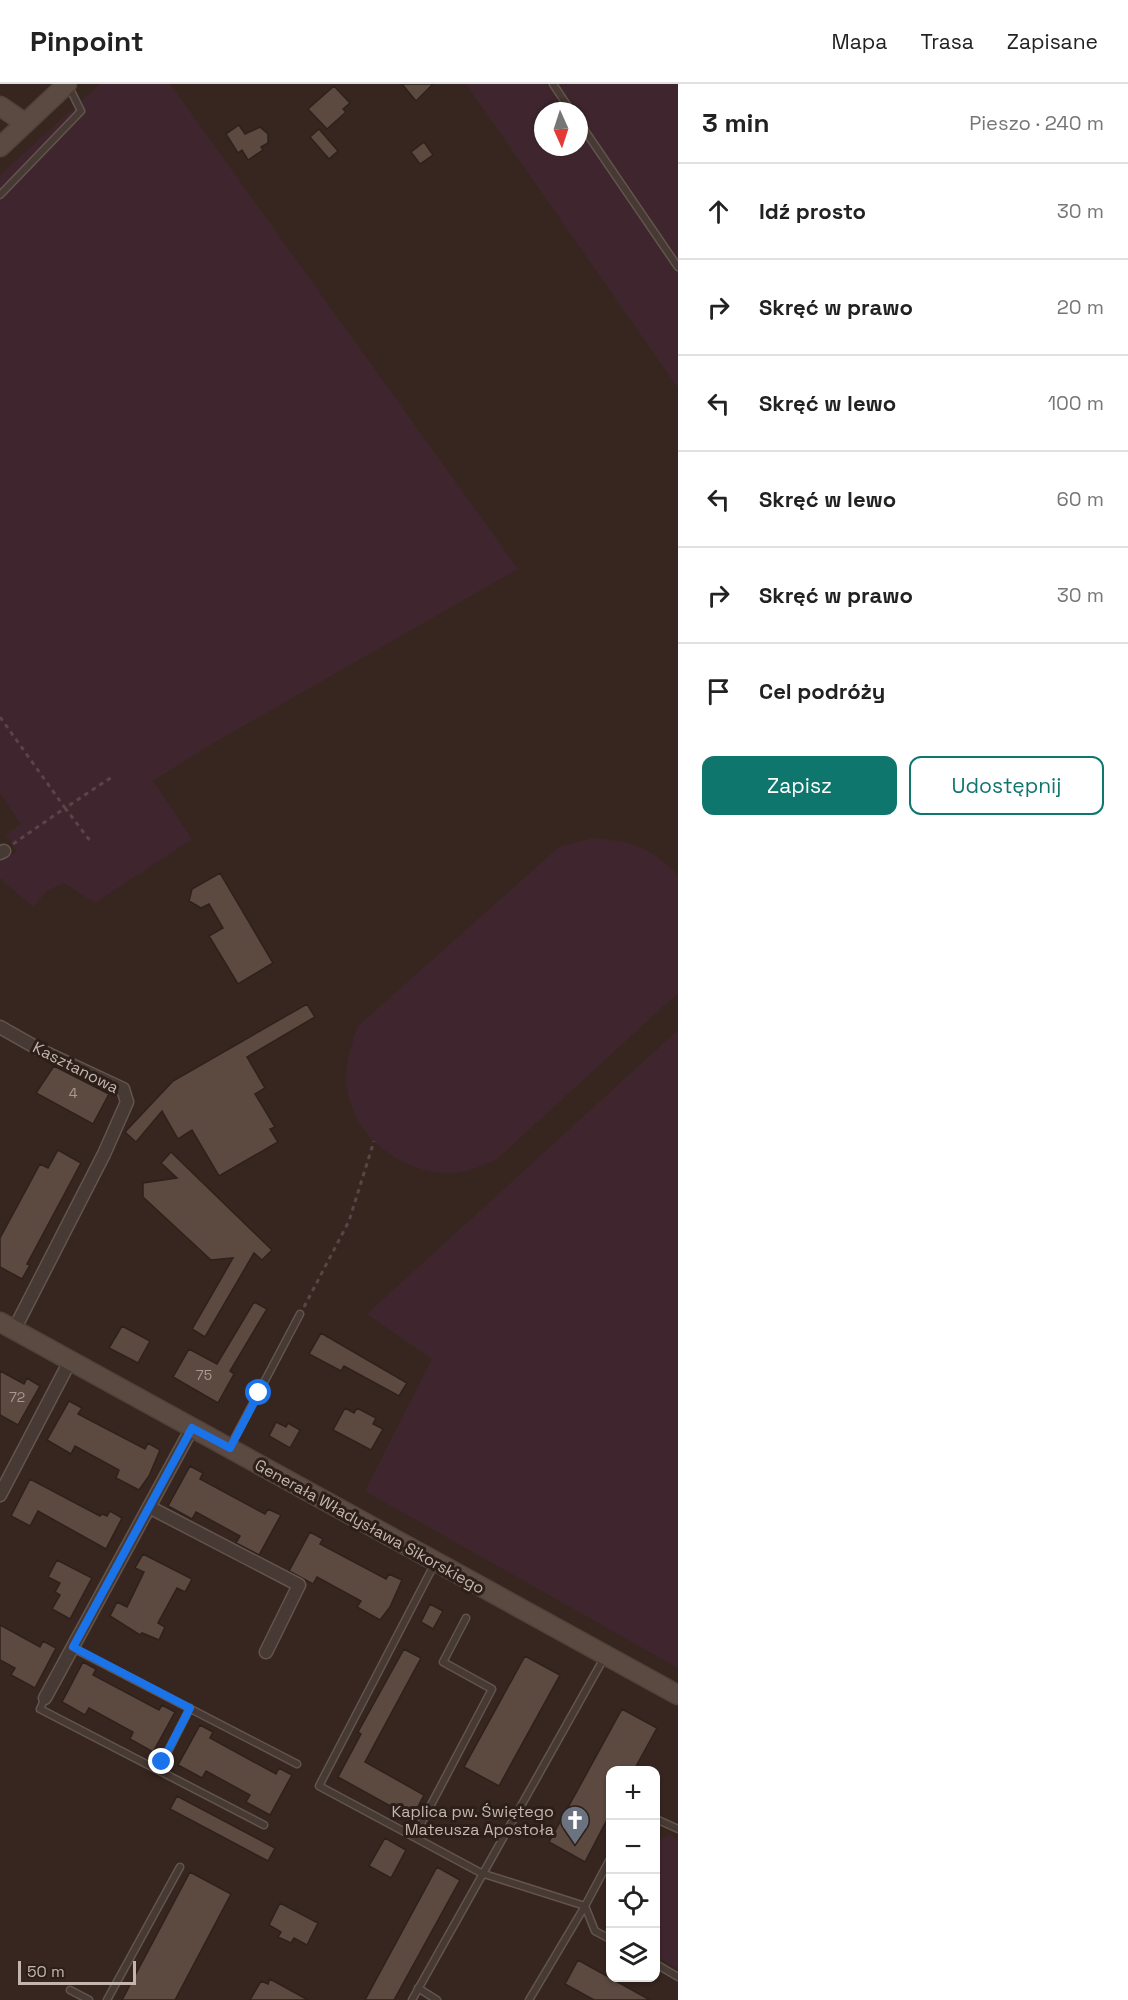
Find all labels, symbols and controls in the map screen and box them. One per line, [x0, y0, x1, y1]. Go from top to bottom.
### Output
text: Pinpoint [30, 23, 144, 59]
text: Mapa [832, 28, 887, 55]
text: Trasa [920, 28, 974, 55]
text: Zapisane [1007, 28, 1098, 55]
north arrow [534, 102, 588, 156]
text: 3 min [702, 106, 770, 140]
text: Pieszo · 240 m [969, 110, 1104, 136]
icon: ahead [702, 195, 735, 228]
text: Idź prosto [759, 197, 866, 225]
text: 30 m [1057, 198, 1104, 224]
icon: right [702, 291, 735, 324]
text: Skręć w prawo [759, 293, 913, 321]
text: 20 m [1057, 294, 1104, 320]
icon: left [702, 387, 735, 420]
text: Skręć w lewo [759, 389, 896, 417]
text: 100 m [1048, 390, 1104, 416]
icon: left [702, 483, 735, 516]
text: Skręć w lewo [759, 485, 896, 513]
text: 60 m [1057, 486, 1104, 512]
icon: right [702, 579, 735, 612]
text: Skręć w prawo [759, 581, 913, 609]
text: 30 m [1057, 582, 1104, 608]
icon: arrive [702, 675, 735, 708]
text: Cel podróży [759, 677, 885, 705]
button: Zapisz [702, 756, 897, 815]
button: Udostępnij [909, 756, 1104, 815]
street label: Kasztanowa [29, 1037, 122, 1098]
house number: 4 [69, 1084, 78, 1102]
house number: 75 [196, 1366, 212, 1384]
route start [245, 1379, 271, 1405]
house number: 72 [9, 1388, 25, 1406]
street label: Generała Władysława Sikorskiego [251, 1454, 488, 1599]
route end [148, 1748, 174, 1774]
map controls [606, 1766, 660, 1982]
button: + [606, 1766, 660, 1820]
place label: Kaplica pw. Świętego Mateusza Apostoła [391, 1801, 554, 1840]
church icon: Kaplica pw. Świętego Mateusza Apostoła [559, 1804, 591, 1846]
button: − [606, 1820, 660, 1874]
button: locate [606, 1874, 660, 1928]
button: layers [606, 1928, 660, 1982]
scale bar [18, 1958, 136, 1986]
text: 50 m [27, 1961, 65, 1982]

